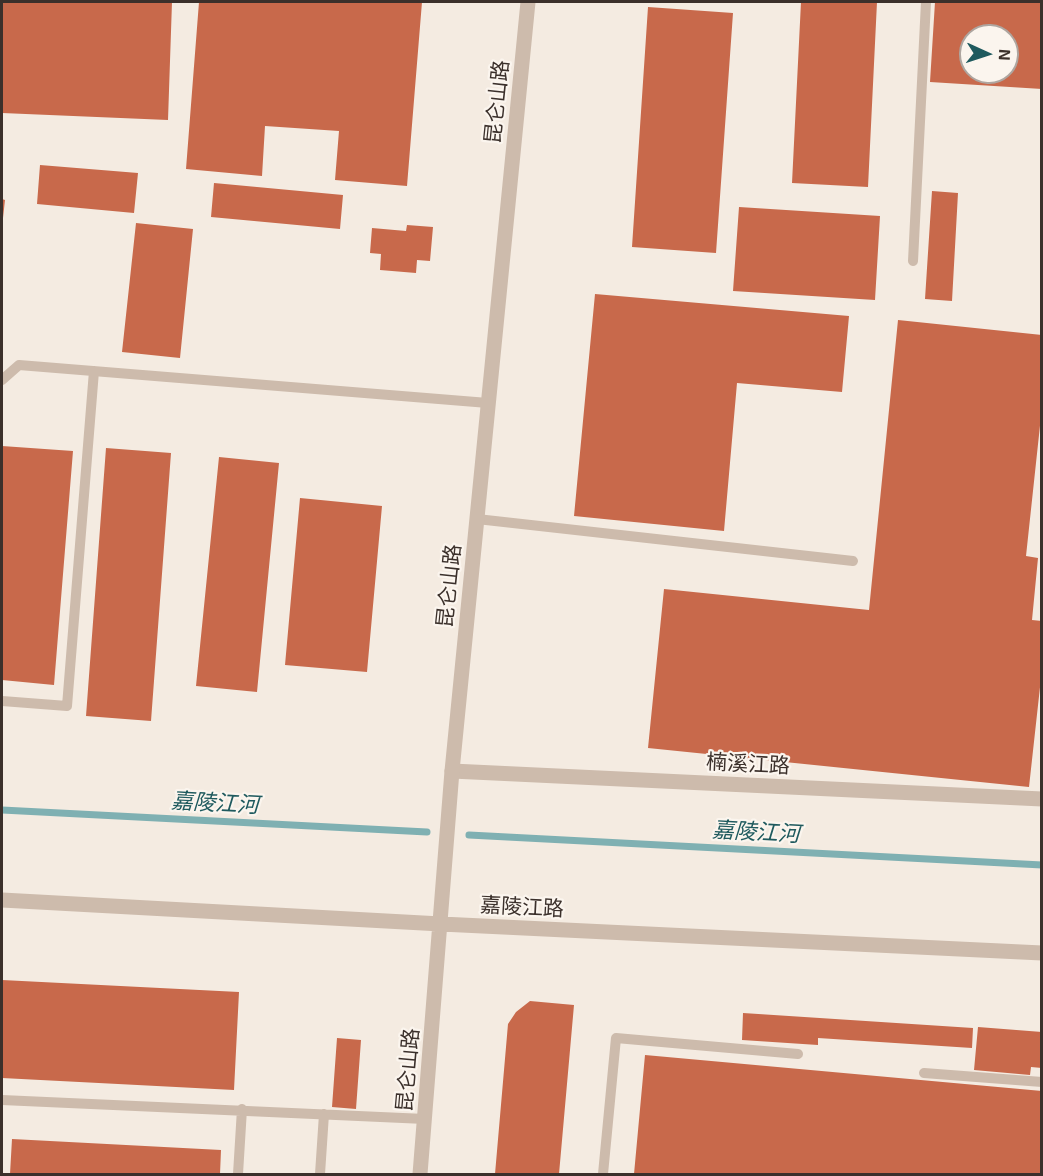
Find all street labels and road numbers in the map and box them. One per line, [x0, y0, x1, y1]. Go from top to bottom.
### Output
street label: 昆仑山路 [480, 59, 514, 145]
street label: 昆仑山路 [432, 543, 466, 629]
street label: 楠溪江路 [705, 749, 791, 779]
street label: 嘉陵江路 [479, 892, 565, 922]
street label: 昆仑山路 [392, 1027, 424, 1113]

